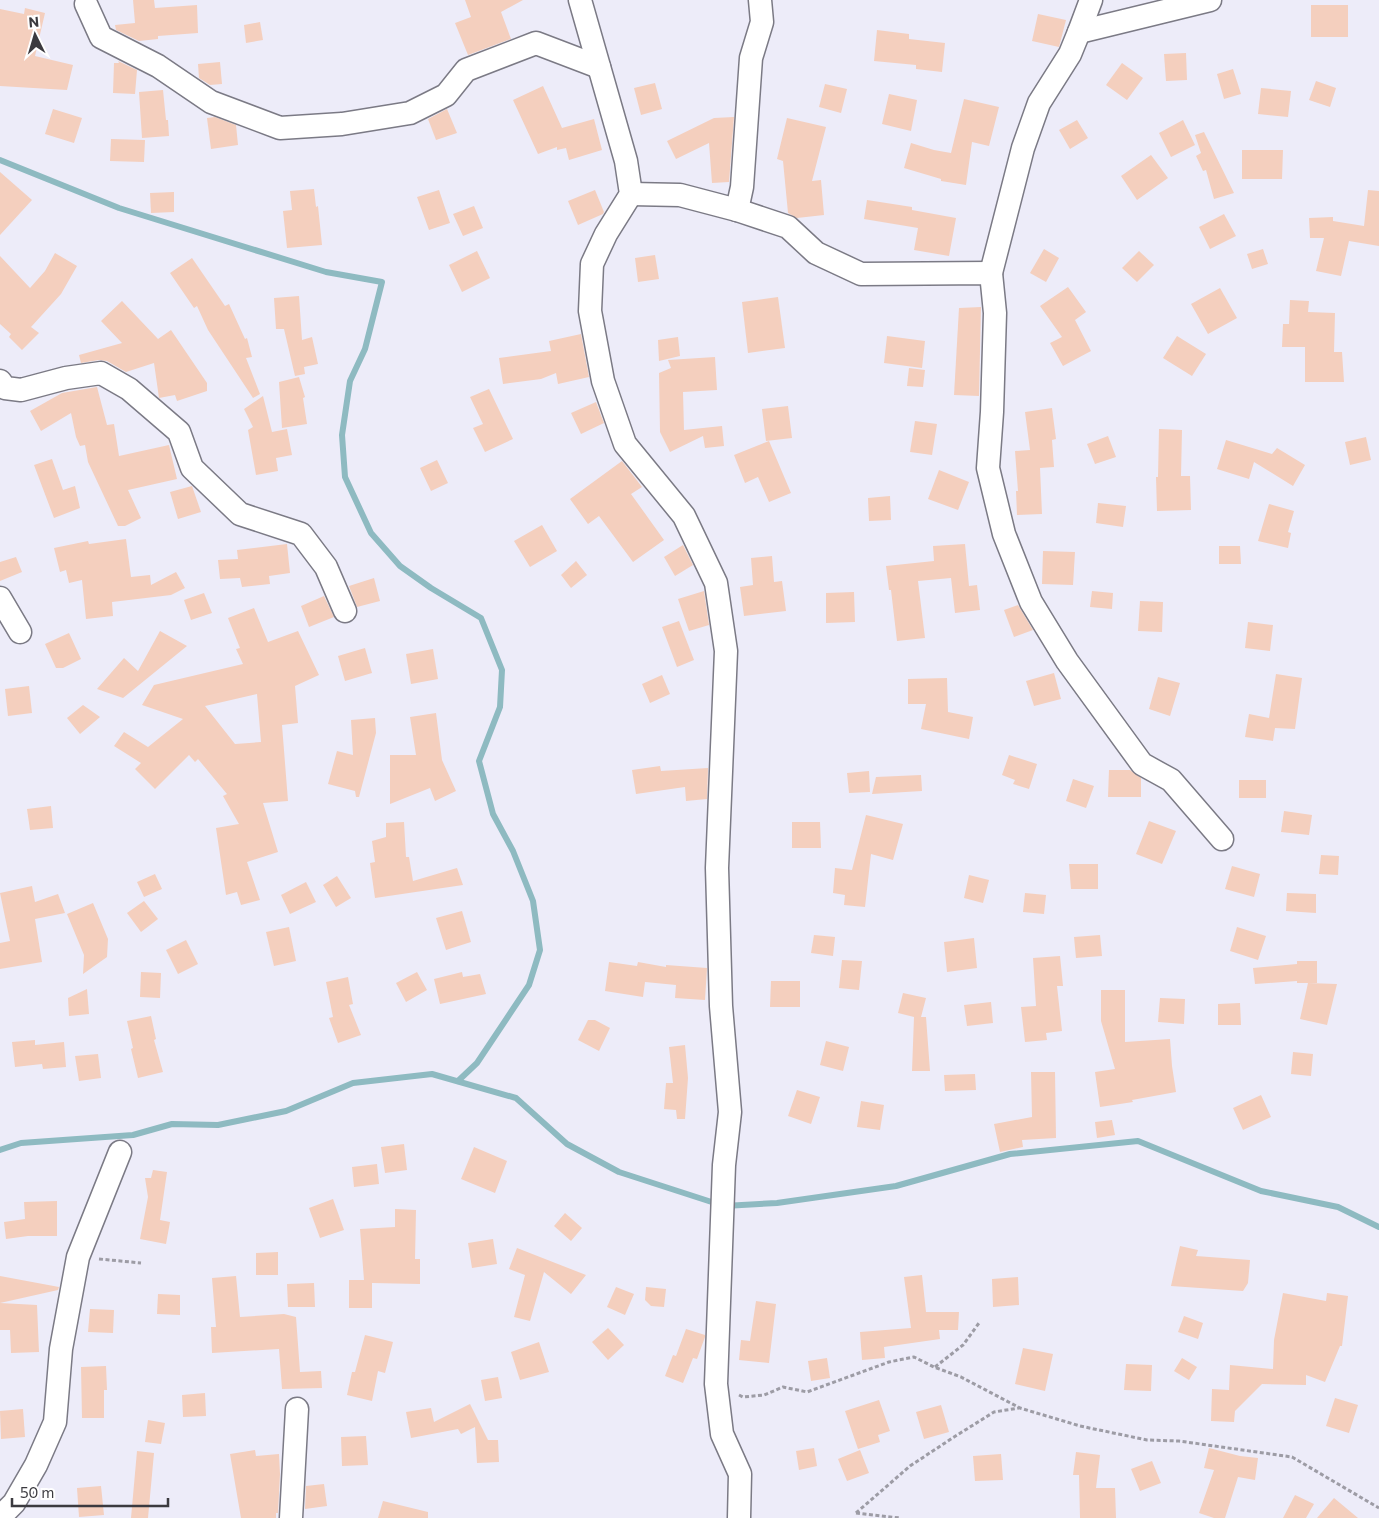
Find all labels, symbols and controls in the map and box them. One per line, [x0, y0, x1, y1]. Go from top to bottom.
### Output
north arrow [10, 10, 60, 60]
text: N [28, 13, 40, 30]
scale bar [12, 1476, 169, 1508]
text: 50 m [20, 1483, 54, 1501]

